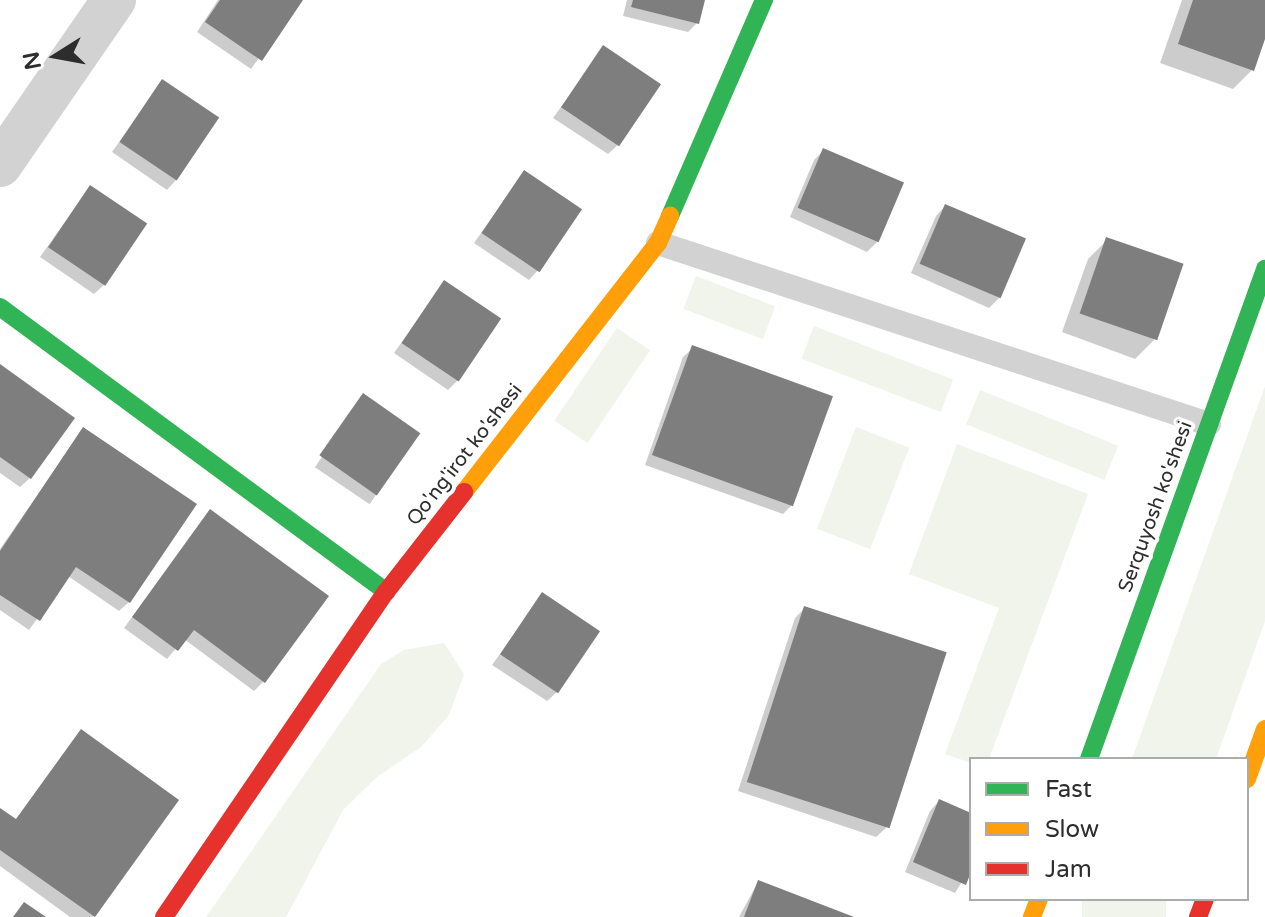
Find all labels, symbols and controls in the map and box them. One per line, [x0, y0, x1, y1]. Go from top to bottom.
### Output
north arrow [16, 16, 96, 96]
text: N [18, 49, 47, 72]
street label: Qo'ng'irot ko'shesi [402, 379, 528, 531]
street label: Serquyosh ko'shesi [1114, 418, 1198, 596]
legend [969, 757, 1249, 901]
text: Fast [1045, 775, 1092, 804]
text: Slow [1045, 815, 1099, 844]
text: Jam [1045, 855, 1092, 884]

